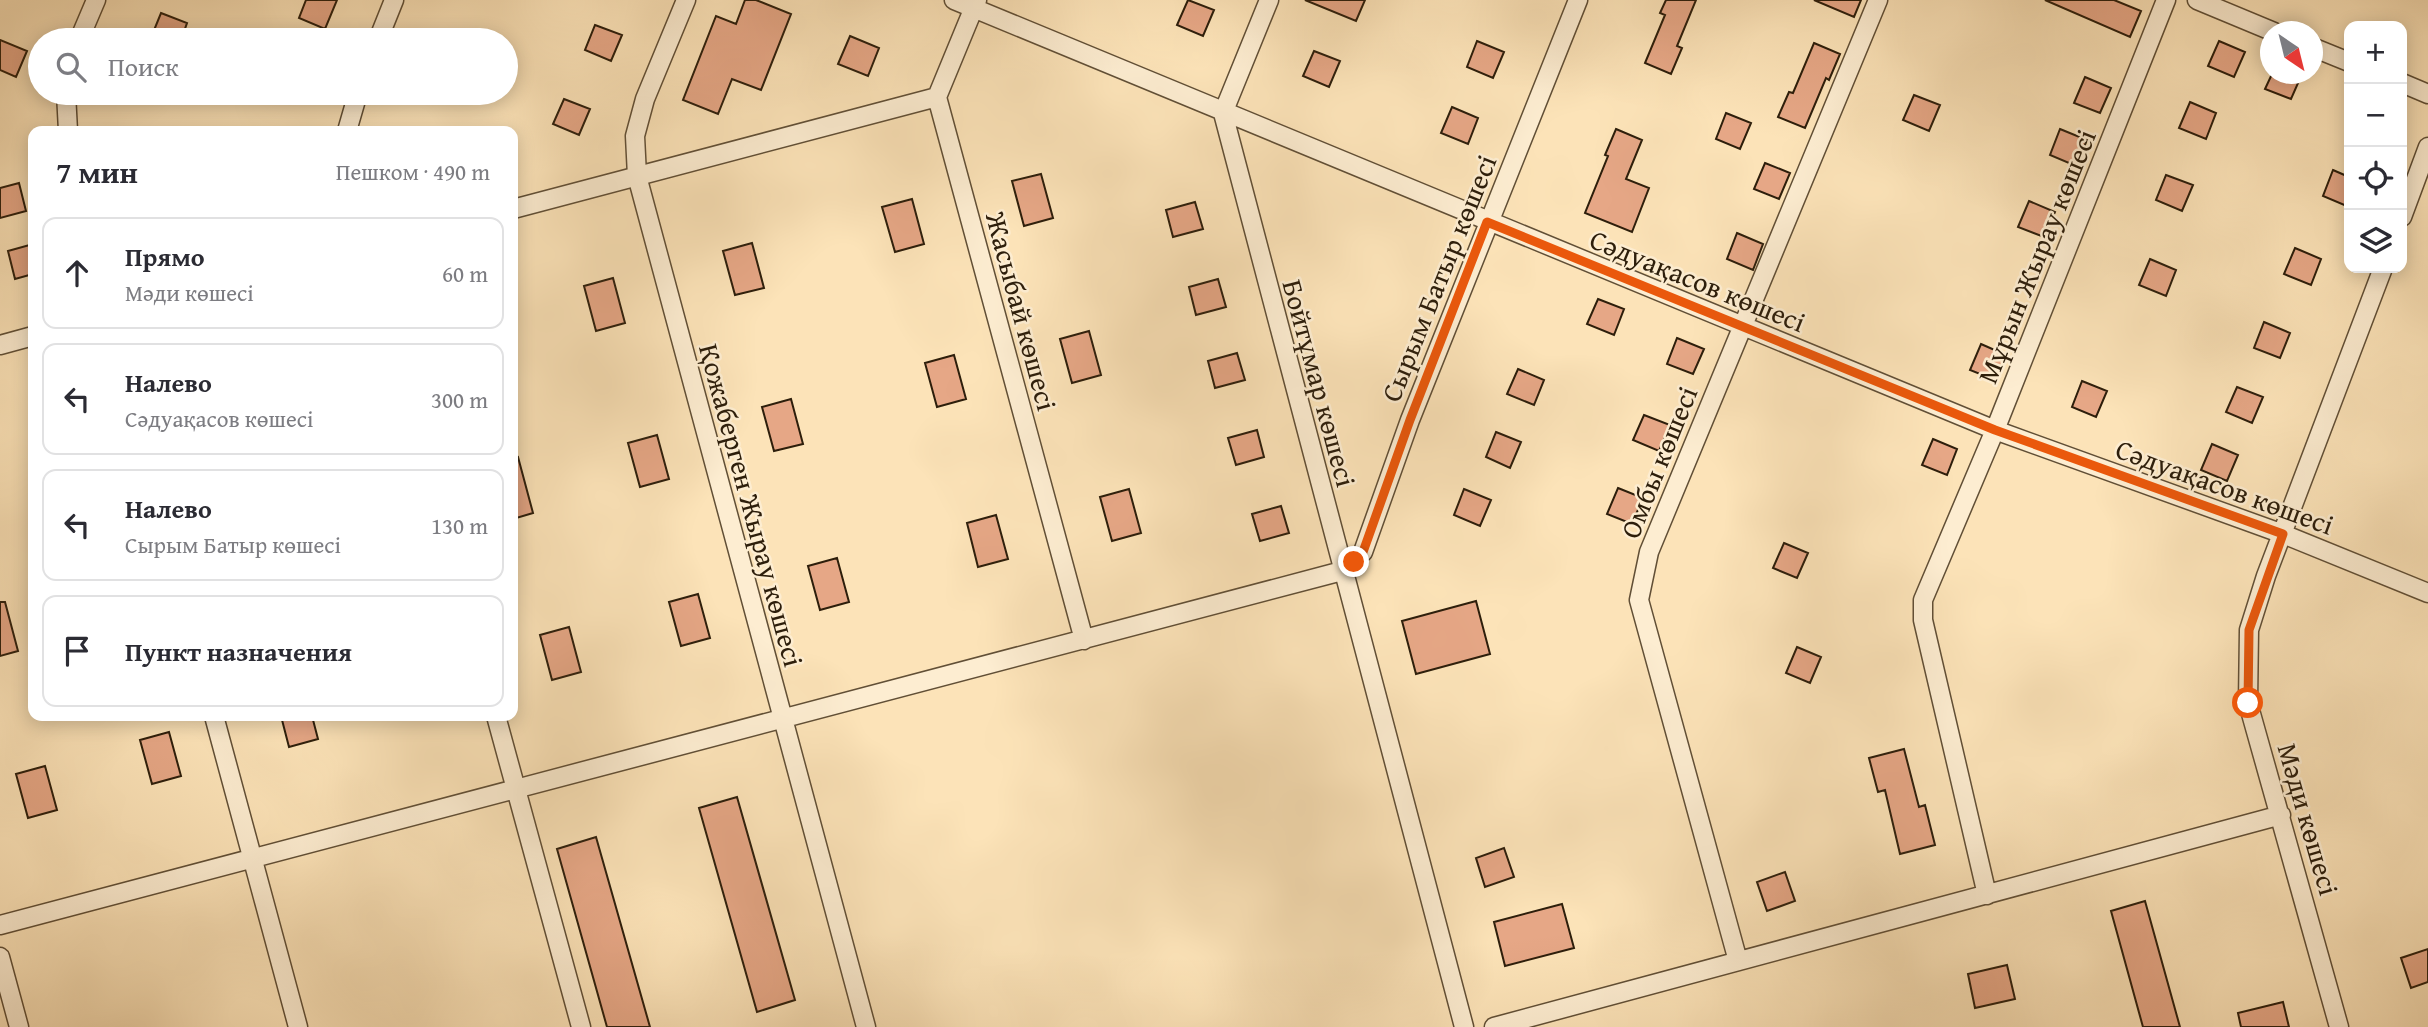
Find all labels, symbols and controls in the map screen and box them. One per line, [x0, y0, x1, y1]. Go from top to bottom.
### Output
north arrow [2260, 21, 2323, 84]
map controls [2344, 21, 2407, 273]
button: + [2344, 21, 2407, 84]
search box [28, 28, 518, 105]
text: Поиск [108, 47, 179, 86]
icon: search [52, 48, 90, 86]
button: − [2344, 84, 2407, 147]
street label: Мұрын Жырау көшесі [1966, 123, 2106, 389]
button: locate [2344, 147, 2407, 210]
street label: Сырым Батыр көшесі [1370, 148, 1506, 408]
text: 7 мин [56, 150, 138, 194]
text: Пешком · 490 m [336, 155, 490, 188]
street label: Жасыбай көшесі [976, 206, 1068, 415]
button: layers [2344, 210, 2407, 273]
street label: Сәдуақасов көшесі [1584, 218, 1812, 342]
text: Прямо [125, 237, 205, 276]
icon: ahead [58, 254, 96, 292]
text: 60 m [442, 257, 488, 290]
street label: Бойтұмар көшесі [1273, 275, 1367, 491]
text: Мәди көшесі [125, 276, 254, 309]
street label: Қожаберген Жырау көшесі [689, 339, 815, 671]
text: Налево [125, 363, 212, 402]
icon: left [58, 380, 96, 418]
street label: Омбы көшесі [1609, 380, 1707, 544]
text: 300 m [431, 383, 488, 416]
text: Сәдуақасов көшесі [125, 402, 313, 435]
street label: Сәдуақасов көшесі [2110, 428, 2340, 545]
text: Налево [125, 489, 212, 528]
icon: left [58, 506, 96, 544]
text: 130 m [431, 509, 488, 542]
text: Сырым Батыр көшесі [125, 528, 341, 561]
route end [1338, 546, 1369, 577]
icon: arrive [58, 632, 96, 670]
text: Пункт назначения [125, 632, 352, 671]
route start [2232, 687, 2263, 718]
street label: Мәди көшесі [2268, 738, 2350, 900]

